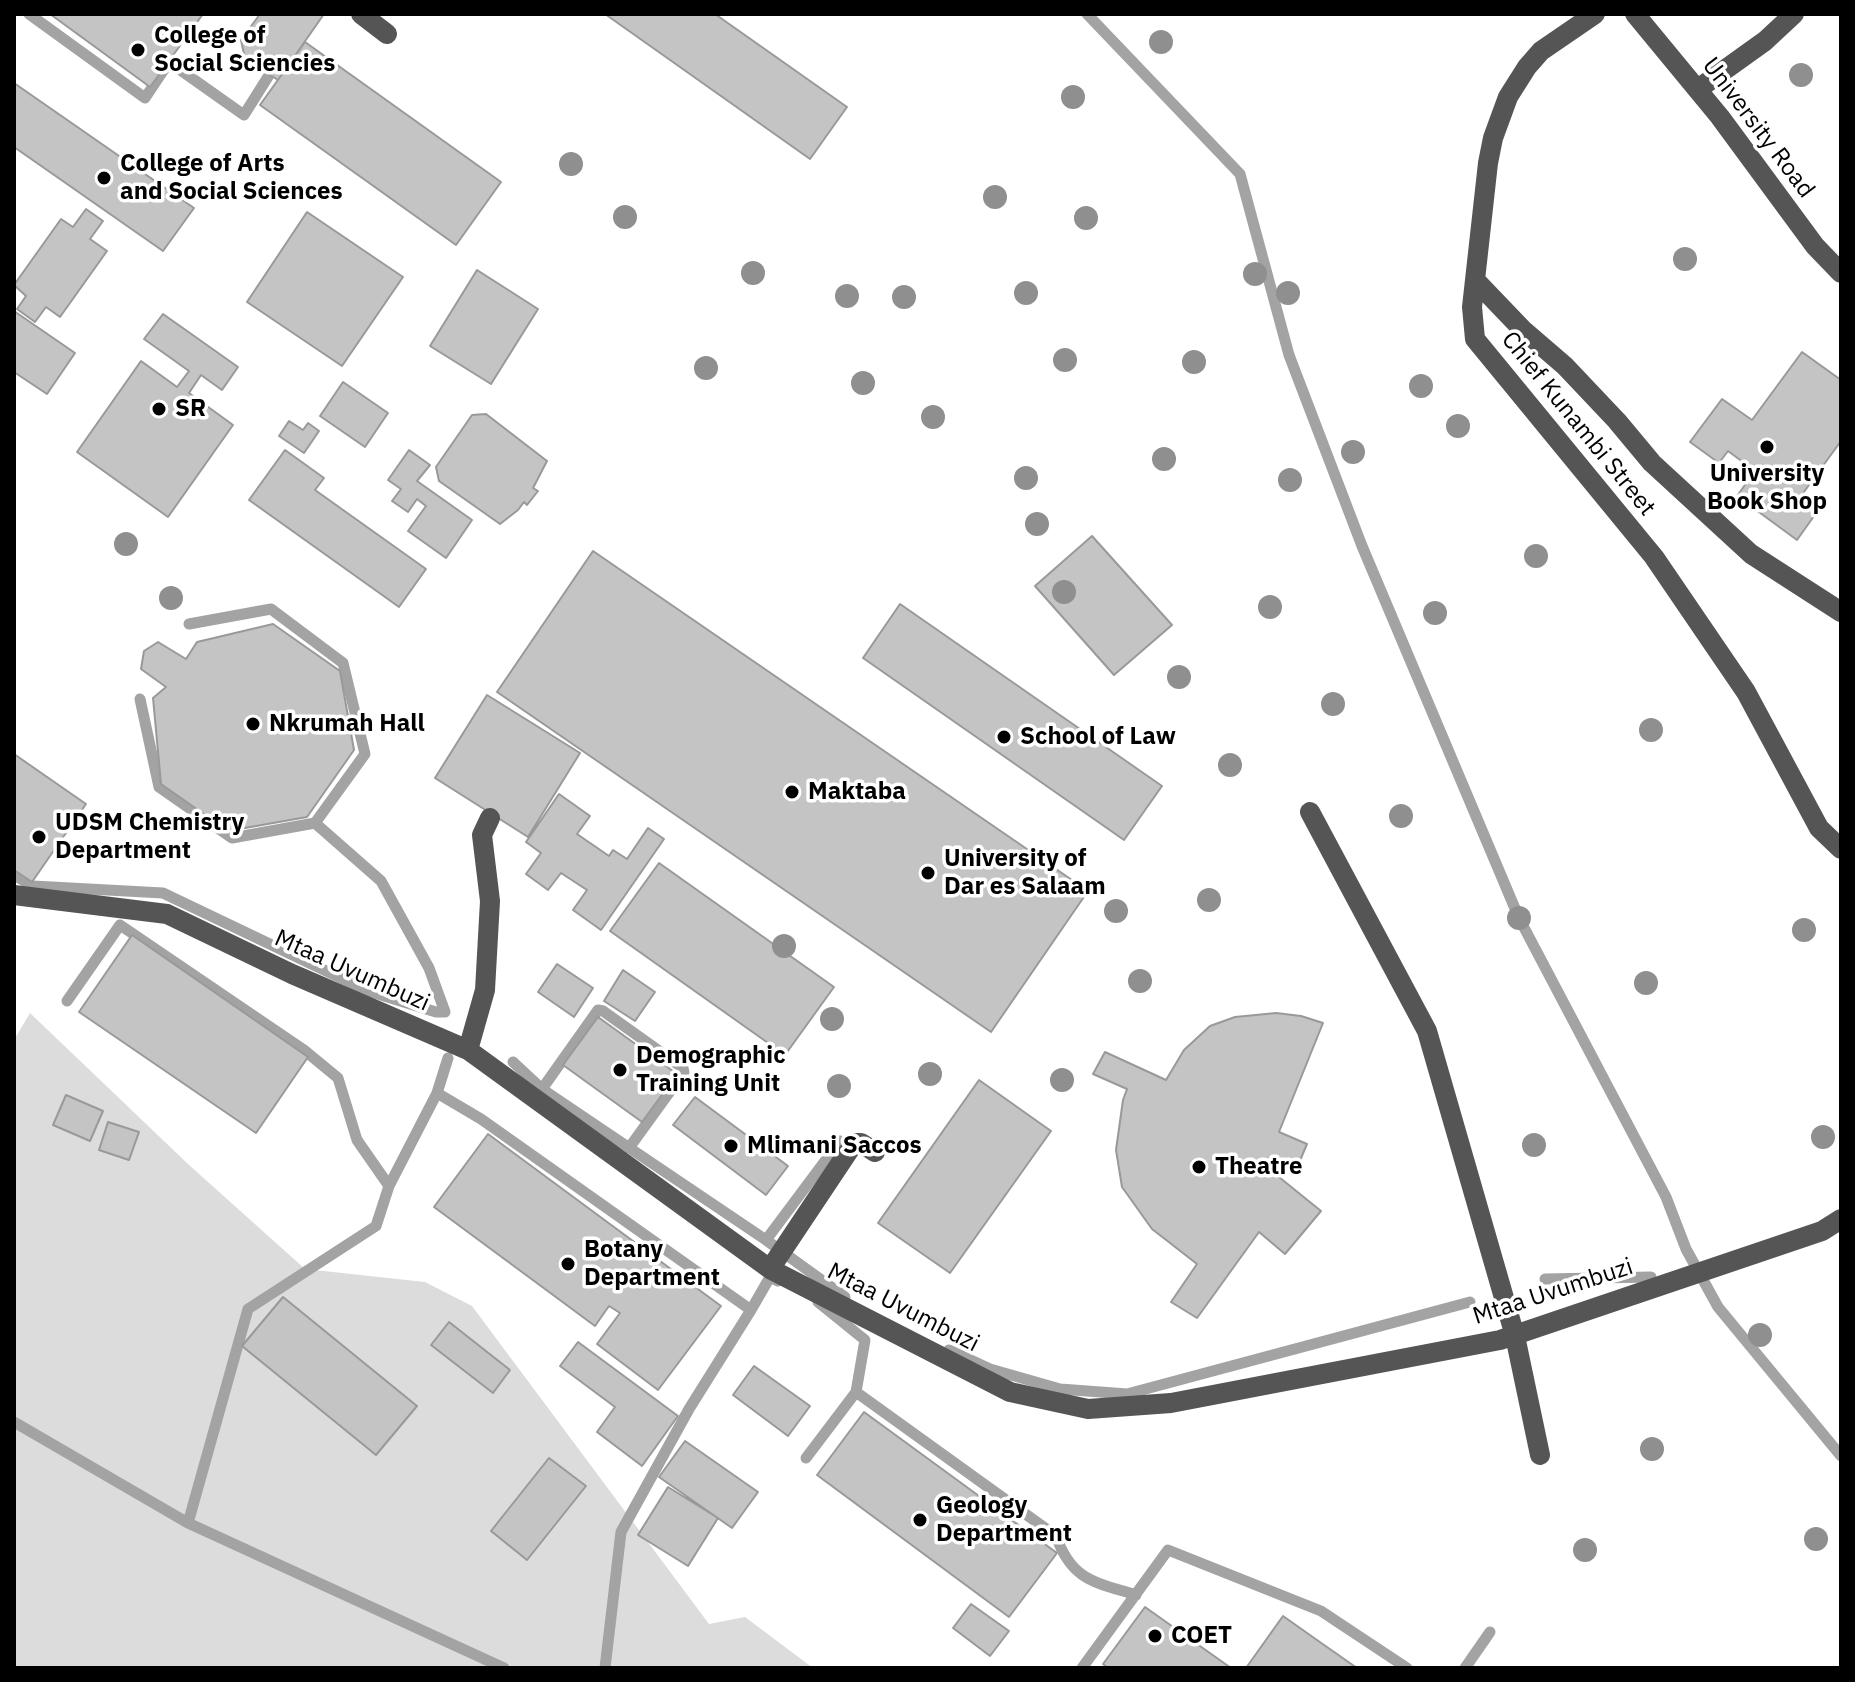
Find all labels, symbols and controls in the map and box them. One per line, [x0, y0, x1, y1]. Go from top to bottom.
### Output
place label: College of Social Sciencies [154, 22, 335, 78]
marker: College of Social Sciencies [129, 41, 147, 59]
street label: University Road [1696, 52, 1820, 204]
place label: College of Arts and Social Sciences [120, 150, 343, 206]
marker: College of Arts and Social Sciences [95, 169, 113, 187]
street label: Chief Kunambi Street [1495, 326, 1661, 522]
place label: SR [175, 395, 206, 423]
marker: SR [150, 400, 168, 418]
marker: University Book Shop [1758, 438, 1776, 456]
place label: University Book Shop [1707, 460, 1827, 516]
place label: Nkrumah Hall [269, 710, 425, 738]
marker: Nkrumah Hall [244, 715, 262, 733]
place label: School of Law [1020, 723, 1176, 751]
marker: School of Law [995, 728, 1013, 746]
place label: Maktaba [808, 778, 906, 806]
marker: Maktaba [783, 783, 801, 801]
place label: UDSM Chemistry Department [55, 809, 244, 865]
marker: UDSM Chemistry Department [30, 828, 48, 846]
place label: University of Dar es Salaam [944, 845, 1106, 901]
marker: University of Dar es Salaam [919, 864, 937, 882]
street label: Mtaa Uvumbuzi [270, 924, 434, 1018]
place label: Demographic Training Unit [636, 1042, 786, 1098]
marker: Demographic Training Unit [611, 1061, 629, 1079]
place label: Mlimani Saccos [747, 1132, 922, 1160]
marker: Mlimani Saccos [722, 1137, 740, 1155]
place label: Theatre [1215, 1153, 1303, 1181]
marker: Theatre [1190, 1158, 1208, 1176]
place label: Botany Department [584, 1236, 720, 1292]
street label: Mtaa Uvumbuzi [1469, 1253, 1637, 1331]
marker: Botany Department [559, 1255, 577, 1273]
street label: Mtaa Uvumbuzi [822, 1257, 984, 1359]
place label: Geology Department [936, 1492, 1072, 1548]
marker: Geology Department [911, 1511, 929, 1529]
place label: COET [1171, 1622, 1232, 1650]
marker: COET [1146, 1627, 1164, 1645]

